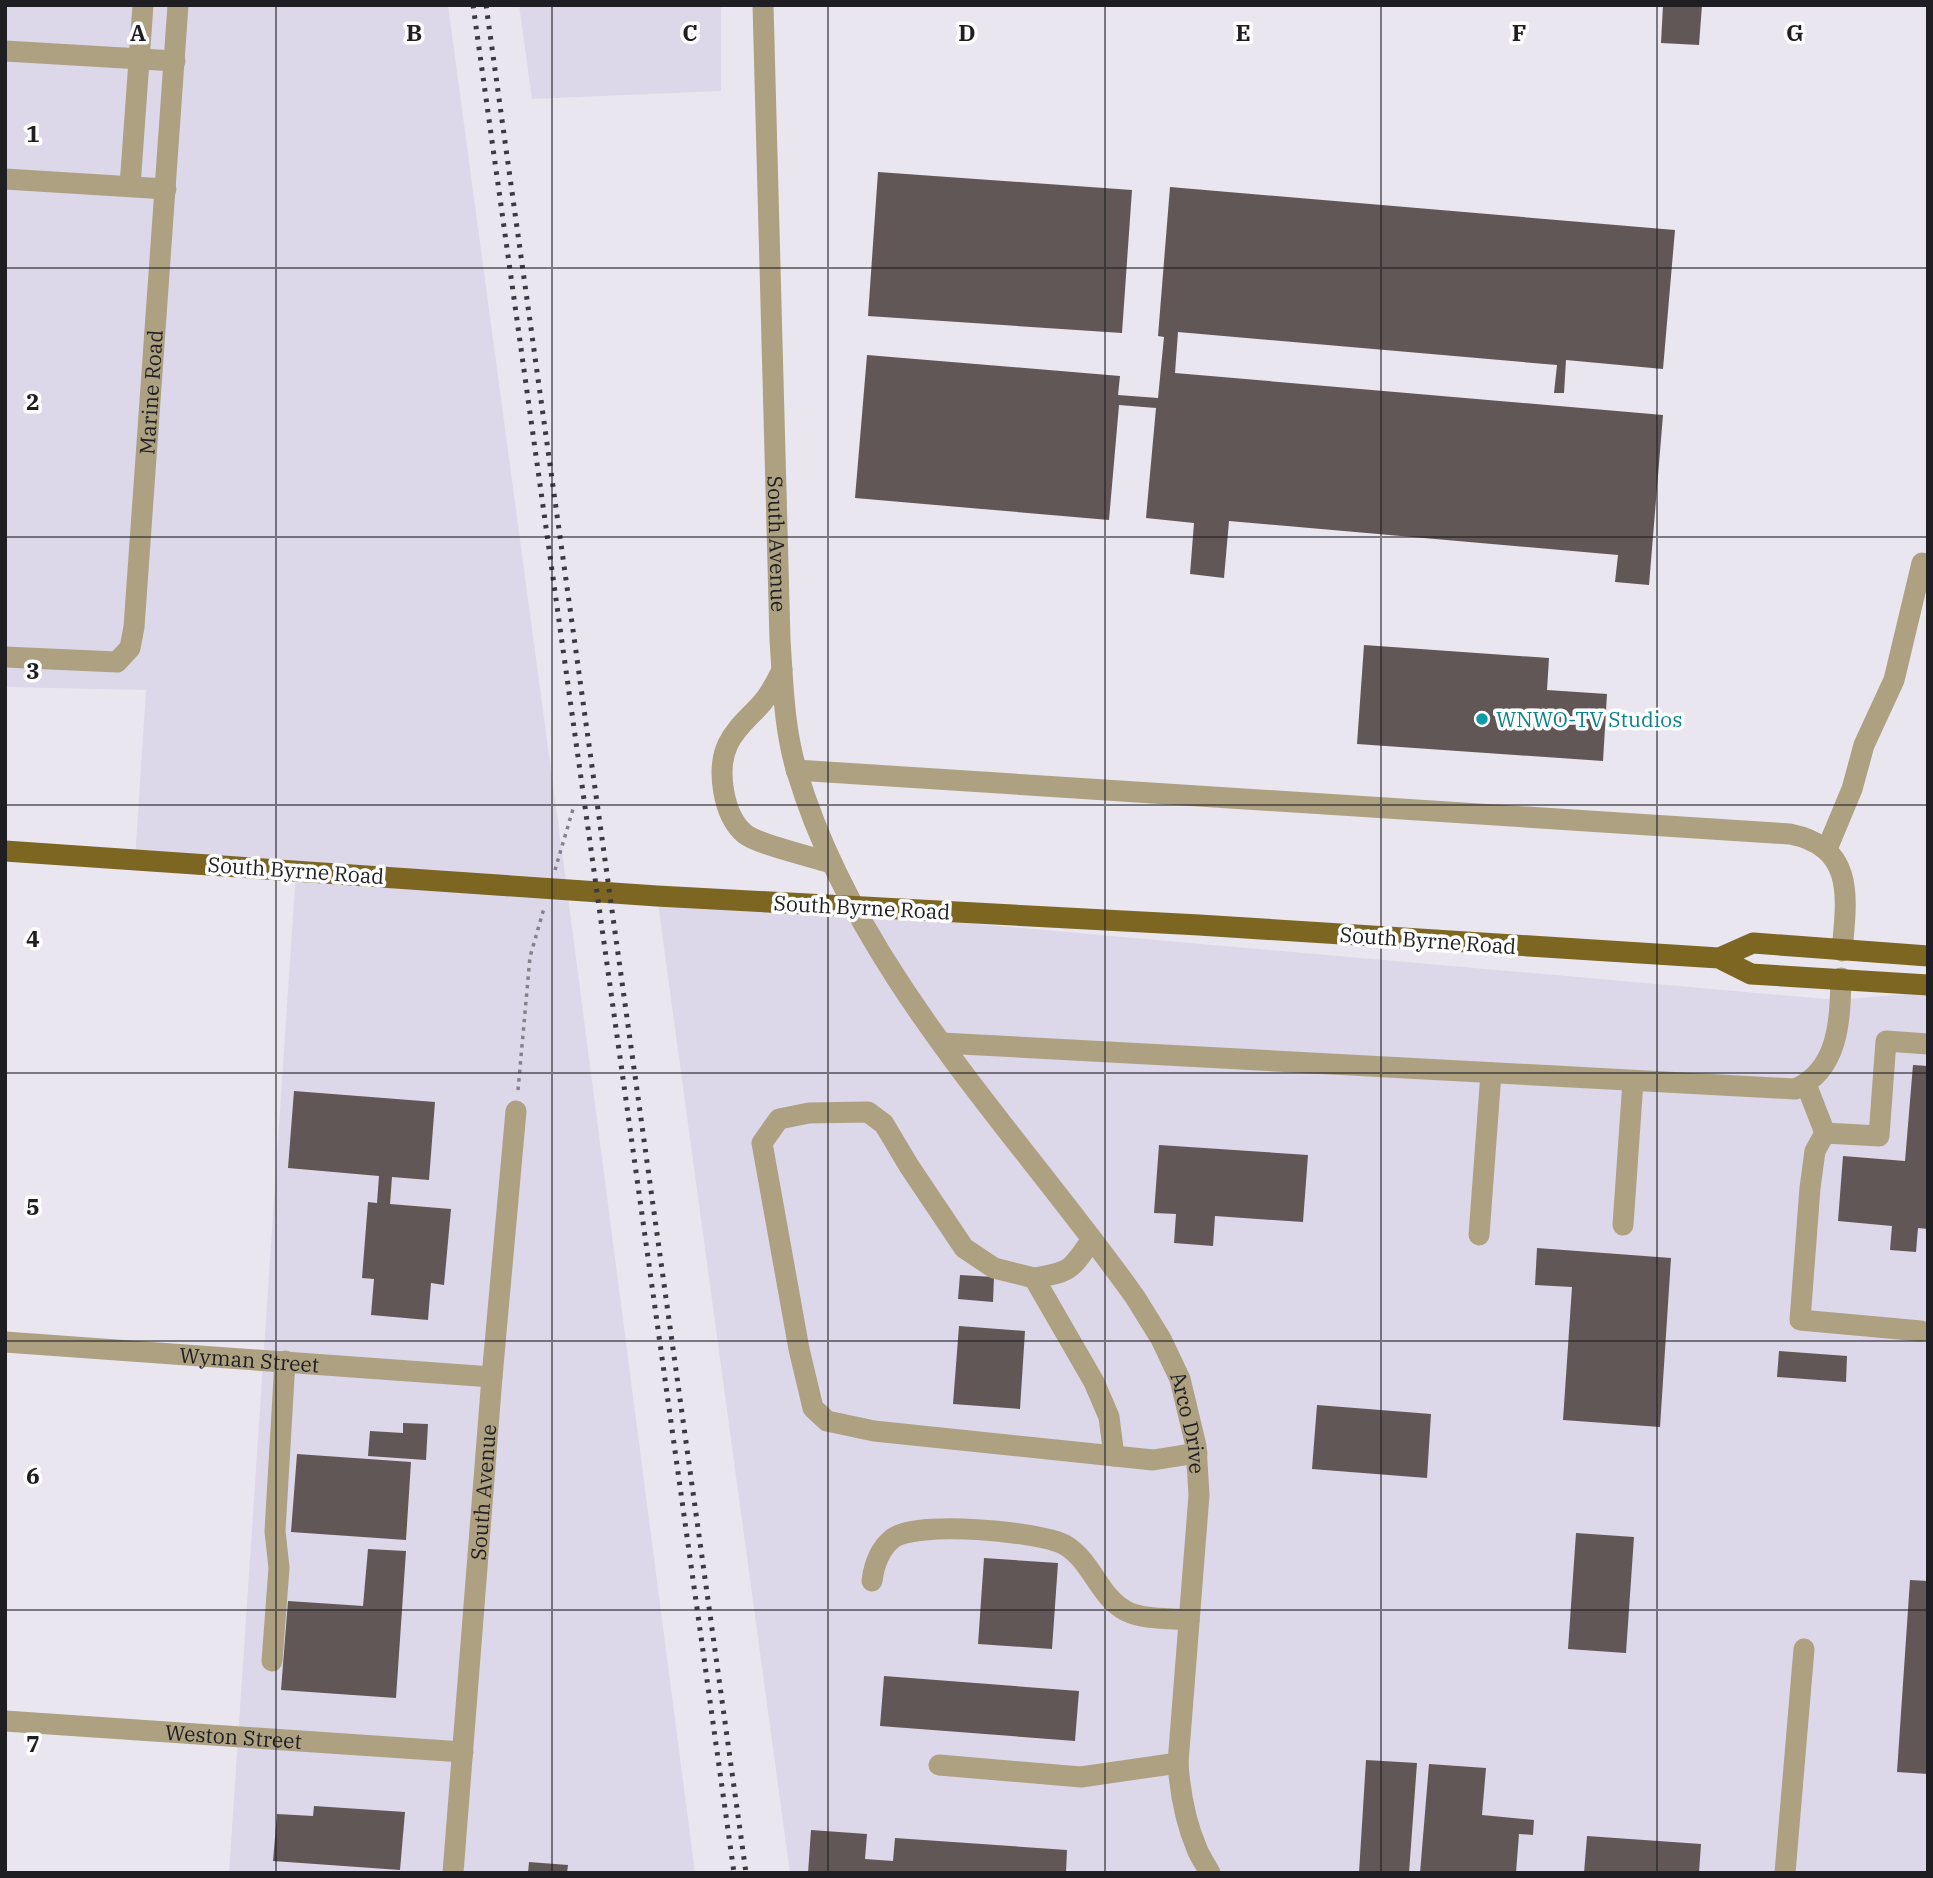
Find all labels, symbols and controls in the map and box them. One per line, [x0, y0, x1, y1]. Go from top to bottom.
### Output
text: A [130, 17, 146, 47]
text: B [406, 17, 422, 47]
text: C [682, 17, 698, 47]
text: D [958, 17, 976, 47]
text: E [1235, 17, 1251, 47]
text: F [1512, 17, 1526, 47]
text: G [1786, 17, 1804, 47]
text: 1 [26, 118, 40, 148]
street label: Marine Road [132, 328, 169, 456]
text: 2 [26, 386, 40, 416]
street label: South Avenue [762, 475, 793, 612]
text: 3 [26, 655, 40, 685]
place label: WNWO-TV Studios [1496, 705, 1682, 733]
marker: WNWO-TV Studios [1474, 711, 1490, 727]
street label: South Byrne Road [207, 850, 385, 890]
street label: South Byrne Road [773, 888, 951, 926]
street label: South Byrne Road [1339, 920, 1517, 960]
text: 4 [26, 923, 40, 953]
text: 5 [26, 1191, 40, 1221]
street label: Wyman Street [178, 1341, 320, 1379]
street label: Arco Drive [1164, 1366, 1212, 1475]
street label: South Avenue [464, 1423, 502, 1561]
text: 6 [26, 1460, 40, 1490]
street label: Weston Street [164, 1718, 303, 1755]
text: 7 [26, 1728, 40, 1758]

